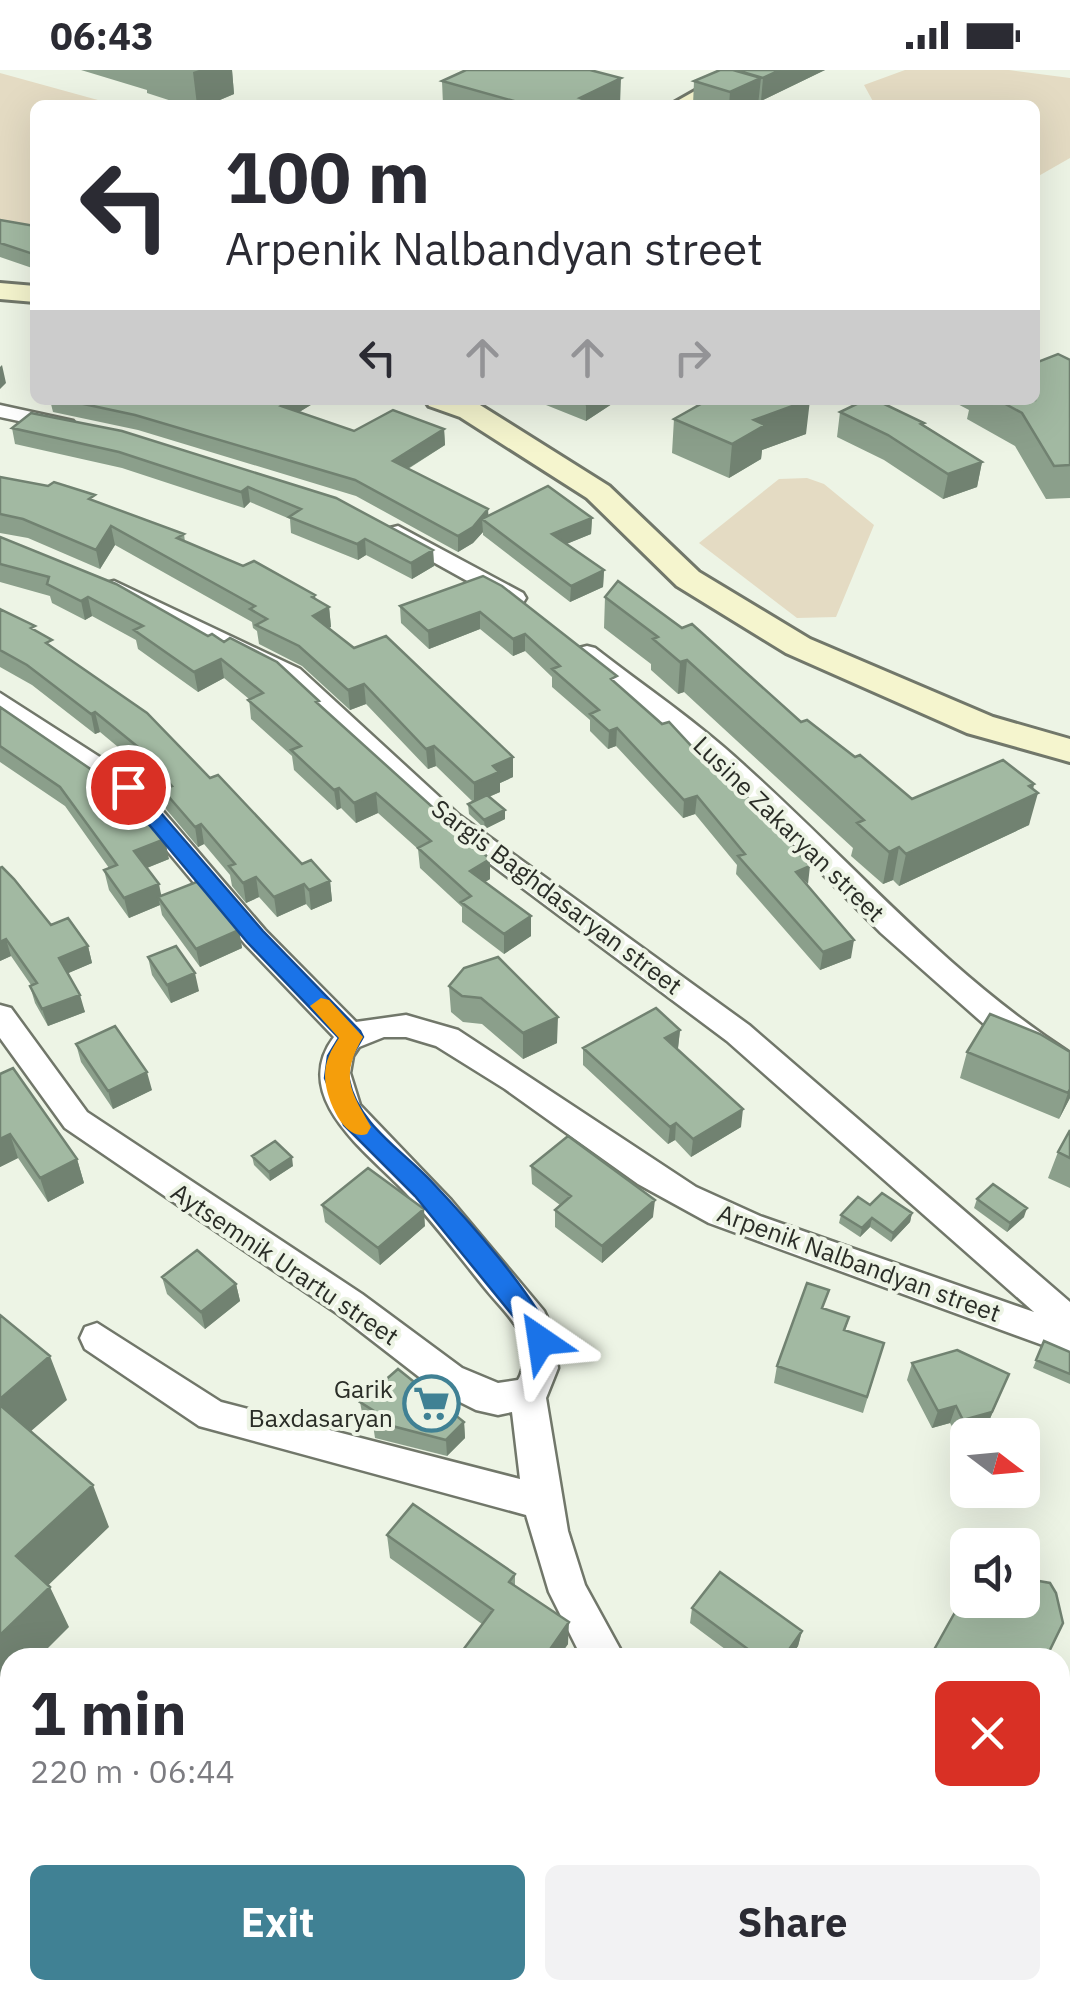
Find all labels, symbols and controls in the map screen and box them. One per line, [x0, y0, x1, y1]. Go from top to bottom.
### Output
text: 06:43 [50, 11, 154, 60]
text: 100 m [225, 131, 430, 222]
icon: left [60, 140, 190, 270]
text: Arpenik Nalbandyan street [225, 219, 763, 277]
icon: left [350, 330, 405, 385]
icon: ahead [455, 330, 510, 385]
icon: ahead [560, 330, 615, 385]
icon: right [665, 330, 720, 385]
street label: Lusine Zakaryan street [687, 729, 892, 929]
pin [86, 745, 171, 830]
icon: arrive [101, 760, 156, 815]
street label: Sargis Baghdasaryan street [425, 791, 689, 1002]
street label: Aytsemnik Urartu street [165, 1175, 405, 1352]
street label: Arpenik Nalbandyan street [713, 1196, 1005, 1329]
position arrow [489, 1289, 593, 1393]
place label: Garik Baxdasaryan [248, 1372, 393, 1434]
supermarket icon: Garik Baxdasaryan [402, 1373, 462, 1433]
north arrow [950, 1418, 1040, 1508]
map controls [950, 1418, 1040, 1618]
button: sound [950, 1528, 1040, 1618]
text: 1 min [30, 1673, 187, 1752]
button: close [935, 1681, 1040, 1786]
text: 220 m · 06:44 [30, 1750, 235, 1792]
button: Exit [30, 1865, 525, 1980]
button: Share [545, 1865, 1040, 1980]

